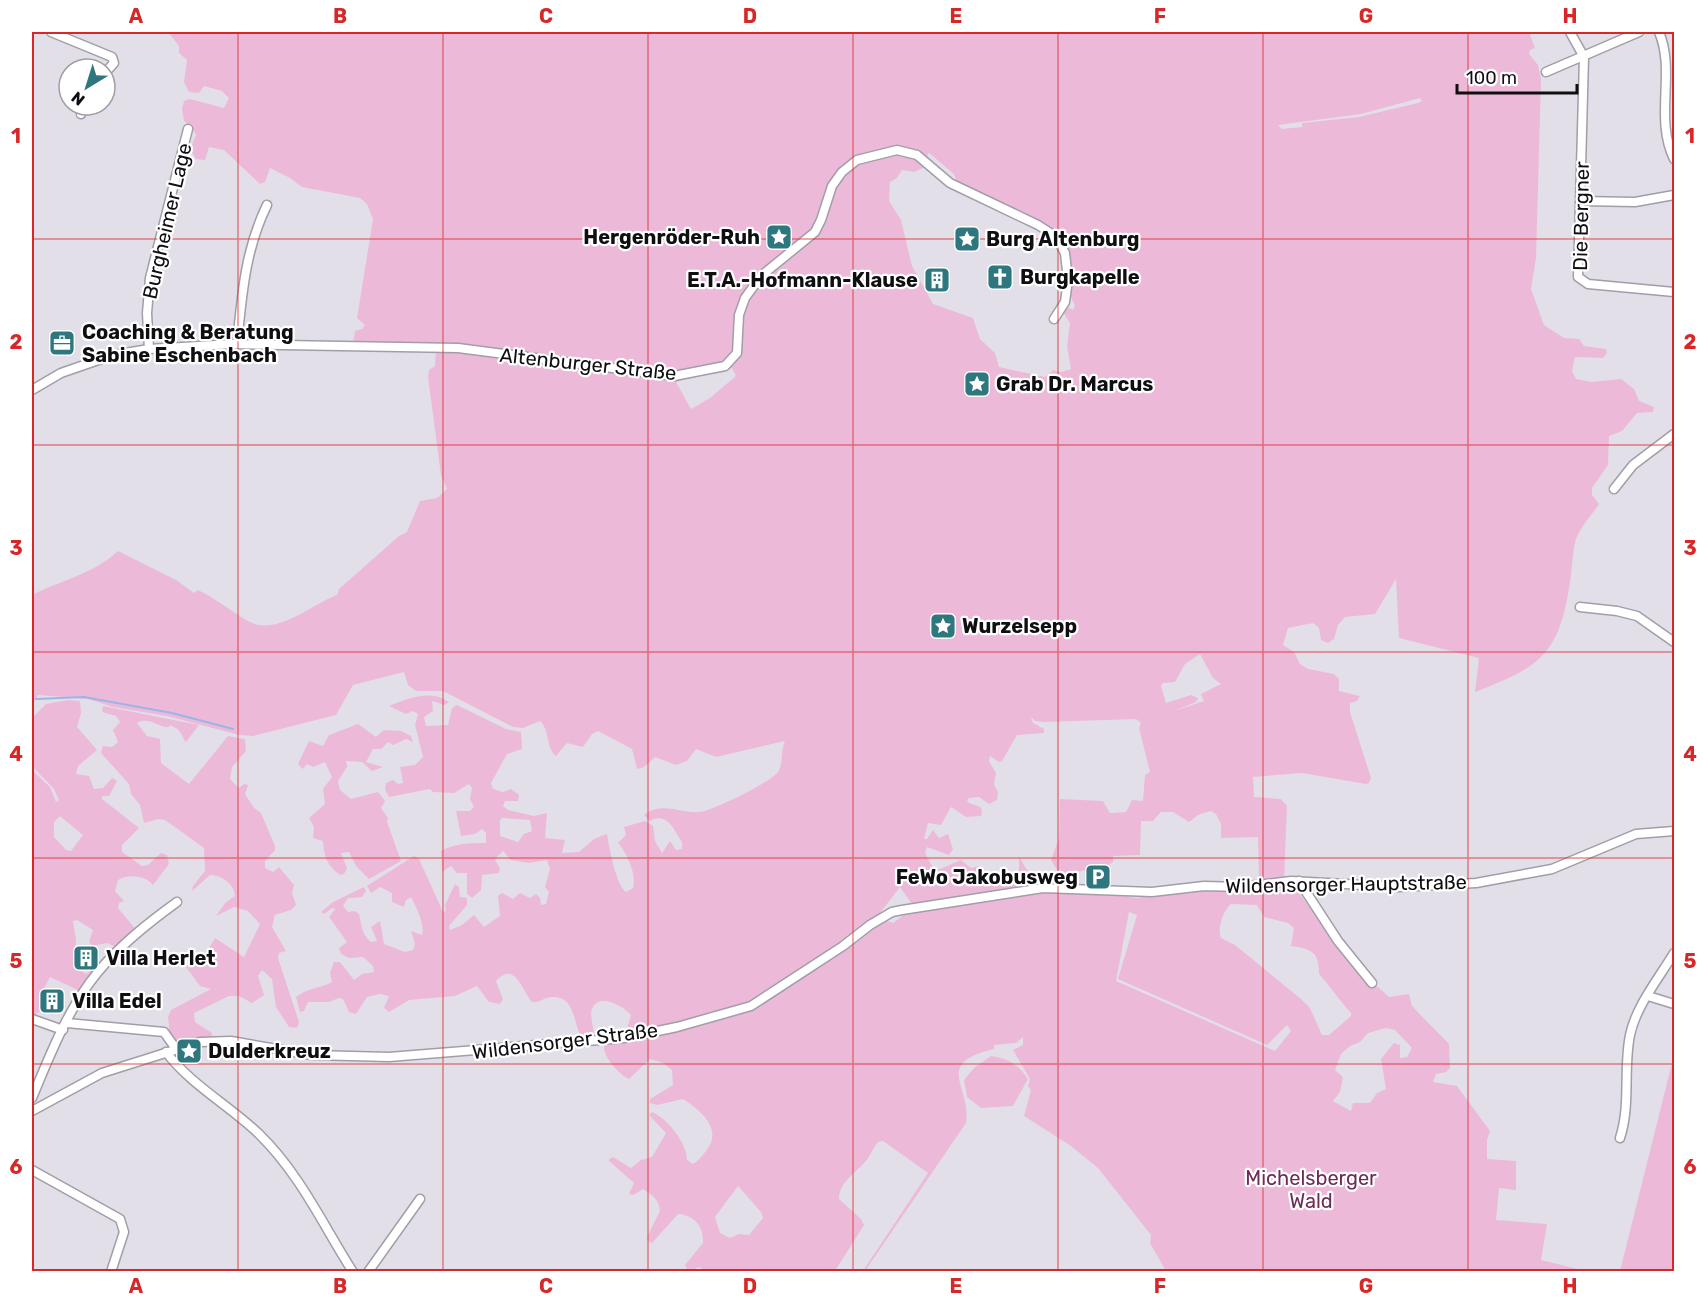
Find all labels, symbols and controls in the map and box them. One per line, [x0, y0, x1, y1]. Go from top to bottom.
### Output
text: A [129, 4, 144, 28]
text: B [333, 4, 347, 28]
text: C [539, 4, 553, 28]
text: D [743, 4, 757, 28]
text: E [950, 4, 962, 28]
text: F [1154, 4, 1166, 28]
text: G [1359, 4, 1373, 28]
text: H [1563, 4, 1577, 28]
north arrow [57, 57, 117, 117]
scale bar [1457, 57, 1577, 95]
text: 100 m [1466, 67, 1517, 89]
text: N [68, 87, 88, 109]
text: 1 [11, 124, 21, 148]
text: 1 [1685, 124, 1695, 148]
street label: Burgheimer Lage [137, 141, 197, 301]
street label: Die Bergner [1568, 161, 1594, 271]
place icon: Hergenröder-Ruh [764, 222, 794, 252]
place icon: Burg Altenburg [952, 224, 982, 254]
place label: Hergenröder-Ruh [583, 225, 760, 249]
place label: Burg Altenburg [986, 227, 1140, 251]
church icon: Burgkapelle [985, 262, 1015, 292]
building icon: E.T.A.-Hofmann-Klause [922, 265, 952, 295]
place label: Burgkapelle [1020, 265, 1140, 289]
place label: E.T.A.-Hofmann-Klause [687, 268, 918, 292]
place label: Coaching & Beratung Sabine Eschenbach [82, 320, 294, 367]
office icon: Coaching & Beratung Sabine Eschenbach [47, 328, 77, 358]
text: 2 [10, 330, 23, 354]
text: 2 [1684, 330, 1697, 354]
street label: Altenburger Straße [498, 343, 678, 385]
place icon: Grab Dr. Marcus [962, 369, 992, 399]
place label: Grab Dr. Marcus [996, 372, 1153, 396]
text: 3 [9, 536, 23, 560]
text: 3 [1683, 536, 1697, 560]
place icon: Wurzelsepp [928, 611, 958, 641]
place label: Wurzelsepp [962, 614, 1077, 638]
text: 4 [9, 742, 23, 766]
text: 4 [1683, 742, 1697, 766]
parking icon: FeWo Jakobusweg [1083, 862, 1113, 892]
place label: FeWo Jakobusweg [896, 865, 1078, 889]
street label: Wildensorger Hauptstraße [1225, 870, 1467, 898]
building icon: Villa Herlet [71, 943, 101, 973]
place label: Villa Herlet [106, 946, 216, 970]
text: 5 [10, 949, 23, 973]
text: 5 [1684, 949, 1697, 973]
building icon: Villa Edel [37, 986, 67, 1016]
place label: Villa Edel [72, 989, 162, 1013]
street label: Wildensorger Straße [471, 1018, 659, 1064]
place icon: Dulderkreuz [174, 1036, 204, 1066]
place label: Dulderkreuz [208, 1039, 331, 1063]
text: 6 [9, 1155, 23, 1179]
text: 6 [1683, 1155, 1697, 1179]
park label: Michelsberger Wald [1245, 1166, 1377, 1213]
text: A [129, 1274, 144, 1298]
text: B [333, 1274, 347, 1298]
text: C [539, 1274, 553, 1298]
text: D [743, 1274, 757, 1298]
text: E [950, 1274, 962, 1298]
text: F [1154, 1274, 1166, 1298]
text: G [1359, 1274, 1373, 1298]
text: H [1563, 1274, 1577, 1298]

